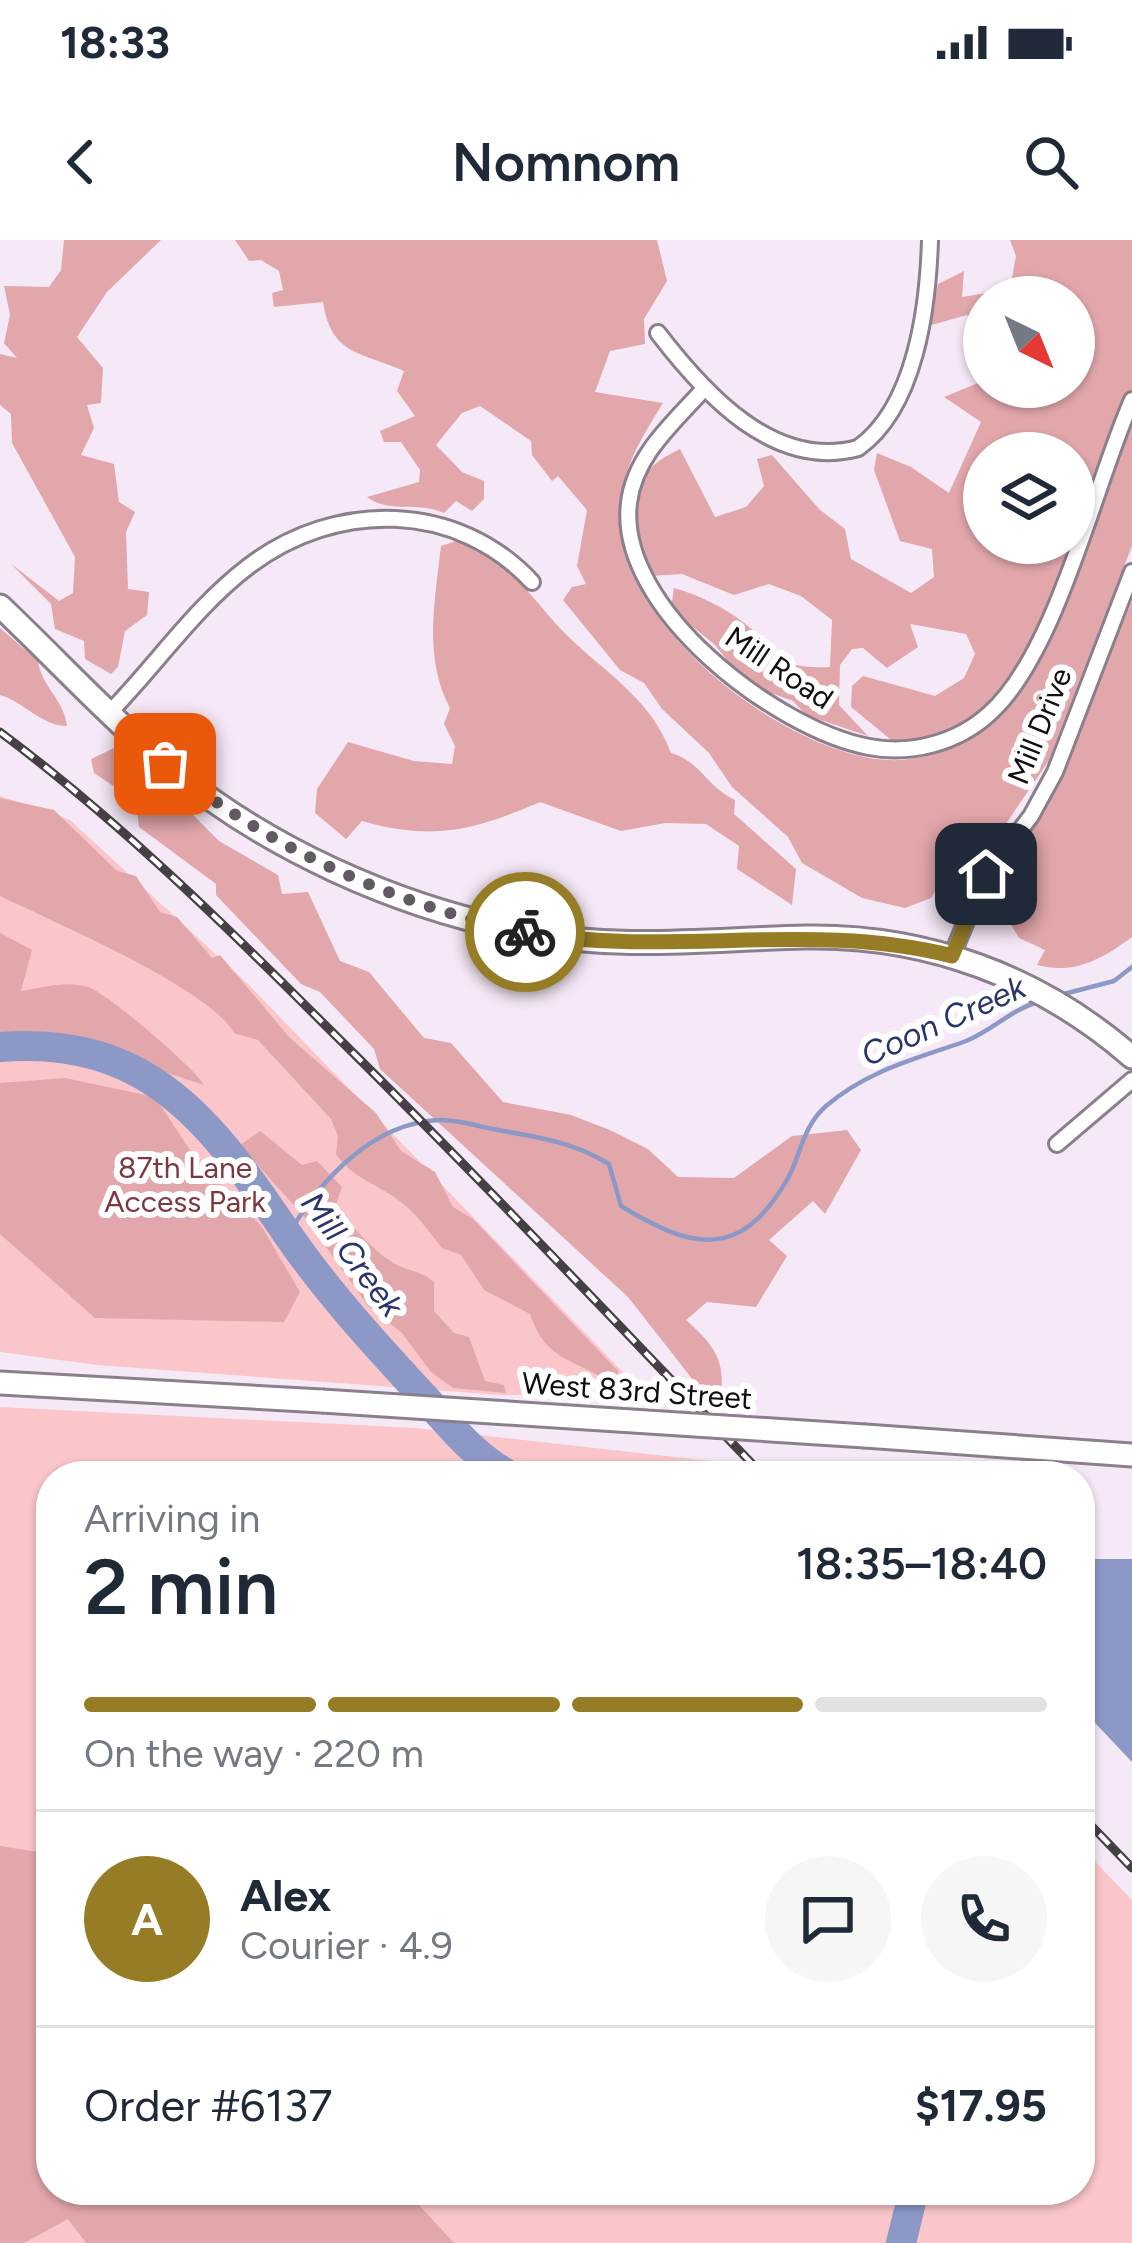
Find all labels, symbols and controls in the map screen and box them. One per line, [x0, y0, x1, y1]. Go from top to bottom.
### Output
text: 18:33 [60, 15, 170, 69]
icon: back [48, 129, 114, 195]
icon: search [1018, 129, 1084, 195]
text: Nomnom [452, 130, 680, 195]
north arrow [963, 276, 1095, 408]
map controls [963, 276, 1095, 564]
button: layers [963, 432, 1095, 564]
street label: Mill Road [718, 618, 840, 717]
street label: Mill Drive [999, 662, 1080, 789]
pin [114, 713, 216, 815]
icon: bag [132, 731, 198, 797]
pin [935, 823, 1037, 925]
icon: home [953, 841, 1019, 907]
courier [465, 872, 585, 992]
icon: bike [492, 899, 558, 965]
water label: Coon Creek [855, 966, 1032, 1074]
park label: 87th Lane Access Park [104, 1149, 266, 1220]
water label: Mill Creek [293, 1184, 413, 1325]
street label: West 83rd Street [521, 1364, 753, 1417]
text: Arriving in [84, 1495, 260, 1542]
text: 18:35–18:40 [796, 1536, 1047, 1590]
text: 2 min [84, 1540, 278, 1634]
text: On the way · 220 m [84, 1730, 424, 1777]
button: chat [765, 1856, 891, 1982]
button: phone [921, 1856, 1047, 1982]
text: Alex [240, 1868, 331, 1922]
text: A [131, 1892, 163, 1946]
text: Courier · 4.9 [240, 1922, 453, 1969]
text: Order #6137 [84, 2078, 332, 2132]
text: $17.95 [915, 2078, 1047, 2132]

